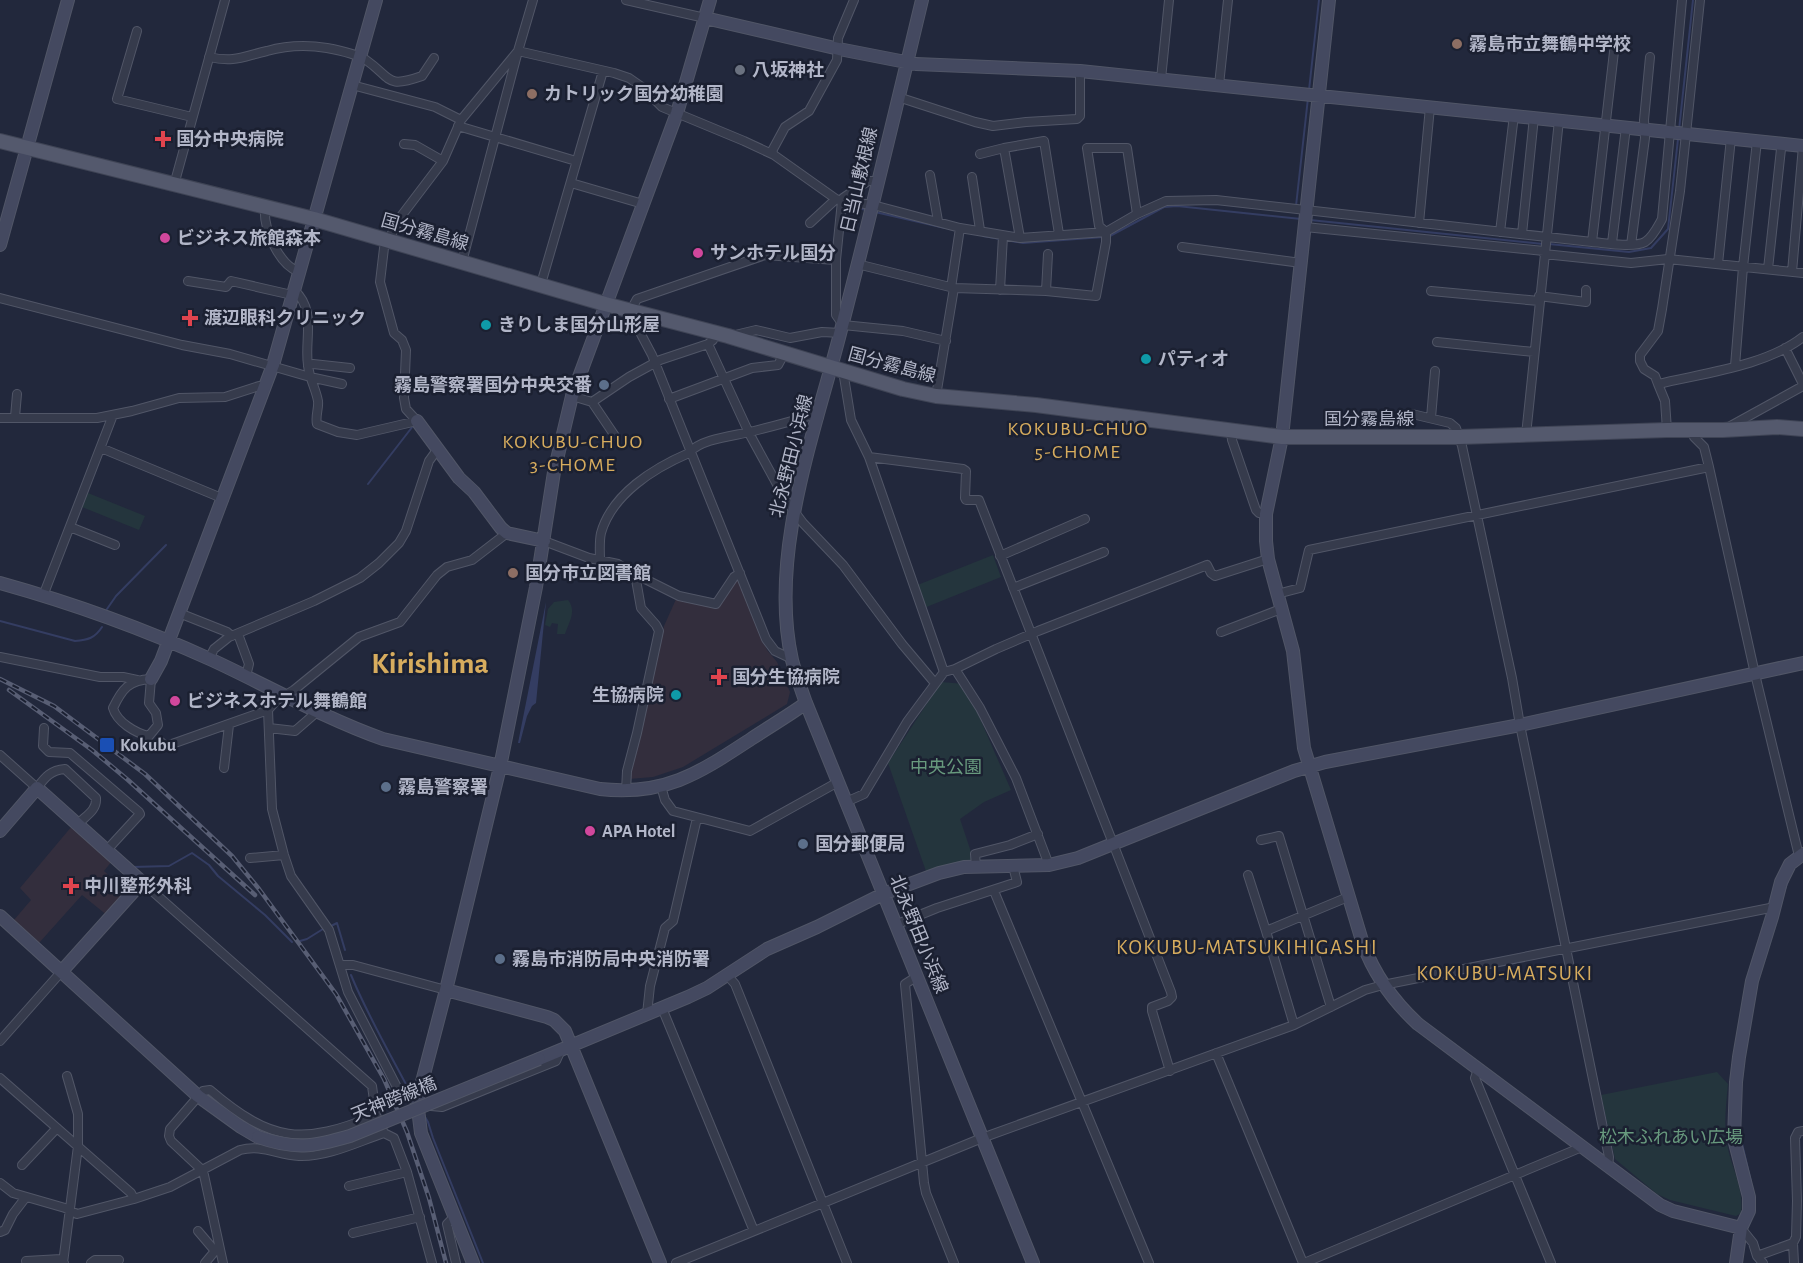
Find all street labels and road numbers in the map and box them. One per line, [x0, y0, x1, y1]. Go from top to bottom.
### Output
street label: 日当山敷根線 [837, 125, 881, 235]
street label: 国分霧島線 [379, 210, 471, 254]
street label: 国分霧島線 [846, 344, 938, 386]
street label: 北永野田小浜線 [766, 392, 816, 520]
street label: 国分霧島線 [1324, 409, 1414, 429]
street label: 北永野田小浜線 [886, 872, 952, 996]
street label: 天神跨線橋 [349, 1073, 439, 1125]

